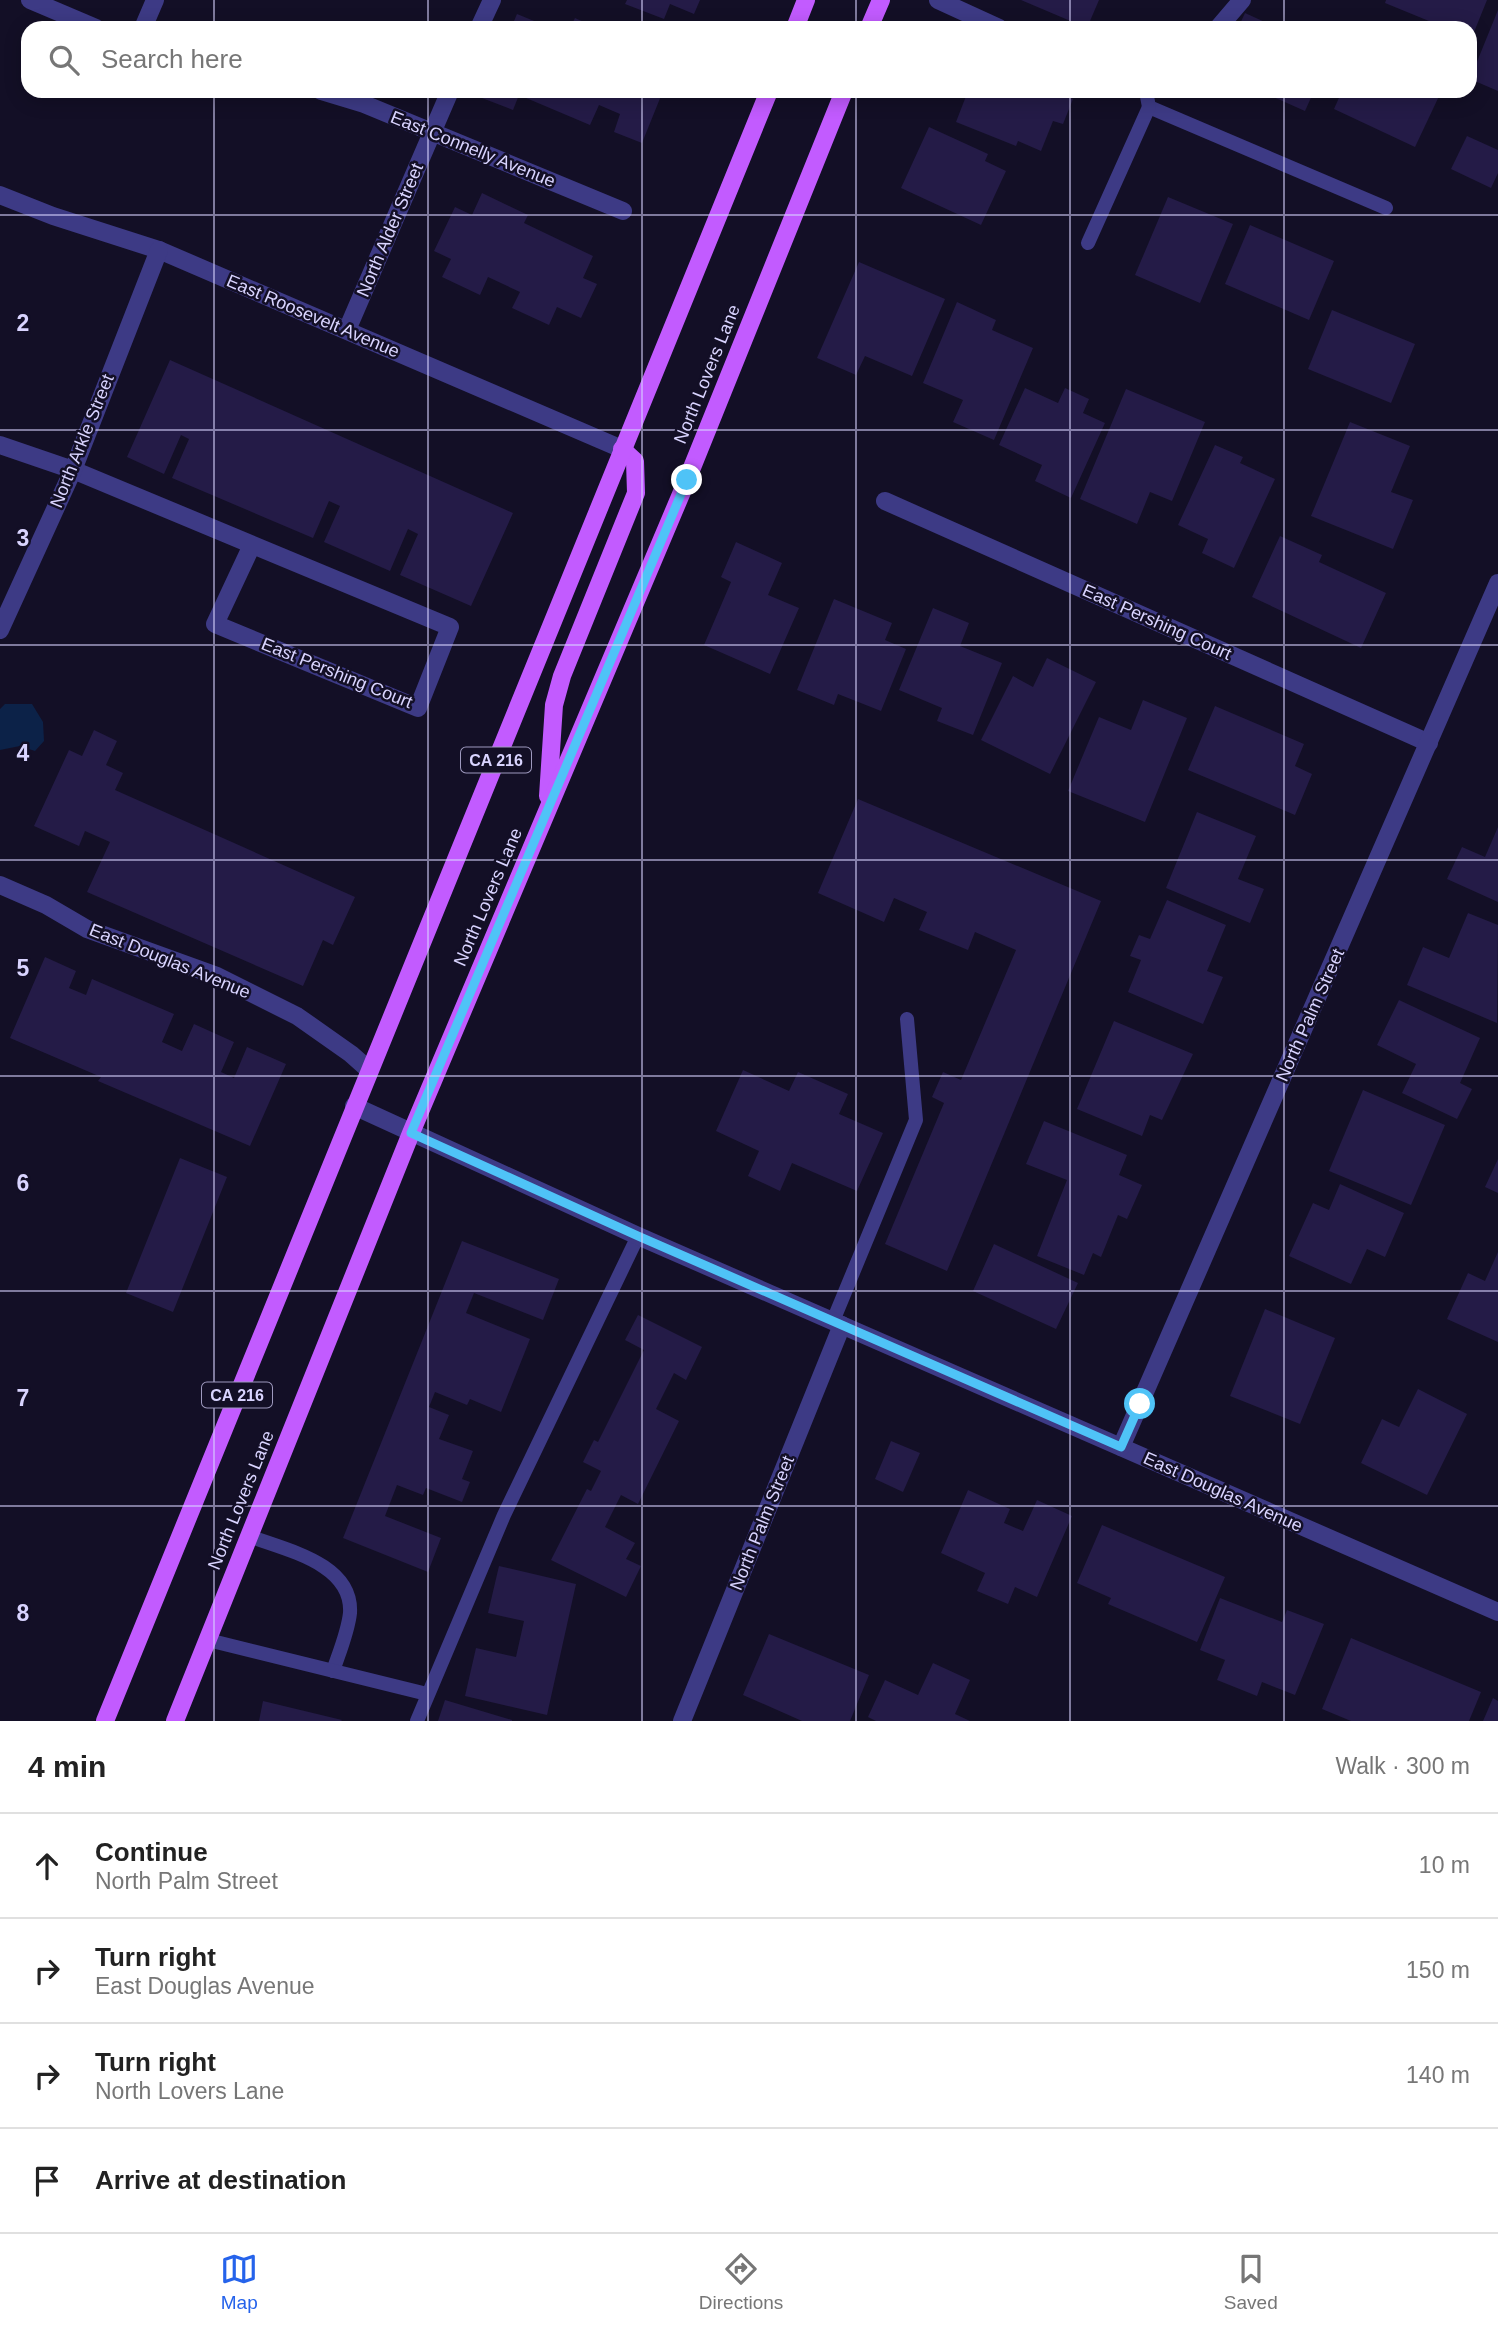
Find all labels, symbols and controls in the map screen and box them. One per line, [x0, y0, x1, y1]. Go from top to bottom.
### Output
search box [21, 21, 1477, 98]
icon: search [45, 41, 83, 79]
text: Search here [101, 44, 243, 74]
street label: East Connelly Avenue [388, 107, 558, 191]
street label: North Alder Street [353, 160, 427, 300]
street label: East Roosevelt Avenue [224, 270, 402, 362]
street label: North Lovers Lane [670, 302, 744, 446]
text: 2 [17, 310, 29, 336]
street label: North Arkle Street [46, 371, 118, 511]
route end [671, 464, 702, 495]
text: 3 [17, 525, 29, 551]
street label: East Pershing Court [1079, 580, 1235, 664]
street label: East Pershing Court [259, 634, 415, 712]
text: 4 [17, 740, 30, 766]
road number: CA 216 [461, 748, 531, 772]
street label: North Lovers Lane [450, 825, 526, 969]
street label: East Douglas Avenue [87, 920, 253, 1002]
street label: North Palm Street [1272, 946, 1348, 1084]
text: 5 [17, 955, 30, 981]
text: 6 [17, 1170, 29, 1196]
road number: CA 216 [202, 1382, 272, 1408]
text: 7 [17, 1385, 29, 1411]
route start [1124, 1388, 1155, 1419]
street label: North Lovers Lane [204, 1428, 278, 1572]
street label: East Douglas Avenue [1140, 1448, 1306, 1536]
street label: North Palm Street [726, 1453, 798, 1593]
text: 8 [17, 1600, 30, 1626]
text: 4 min [28, 1750, 106, 1783]
text: Walk · 300 m [1335, 1753, 1470, 1779]
text: Continue [95, 1837, 208, 1867]
icon: ahead [28, 1847, 66, 1885]
text: 10 m [1419, 1852, 1470, 1878]
text: North Palm Street [95, 1868, 278, 1894]
text: Turn right [95, 1942, 216, 1972]
icon: right [28, 1952, 66, 1990]
text: 150 m [1406, 1957, 1470, 1983]
text: East Douglas Avenue [95, 1973, 315, 1999]
text: Turn right [95, 2047, 216, 2077]
icon: right [28, 2057, 66, 2095]
text: 140 m [1406, 2062, 1470, 2088]
text: North Lovers Lane [95, 2078, 284, 2104]
icon: arrive [28, 2162, 66, 2200]
text: Arrive at destination [95, 2165, 346, 2195]
tab: Map [220, 2250, 258, 2314]
tab: Directions [699, 2250, 783, 2314]
tab: Saved [1224, 2250, 1278, 2314]

